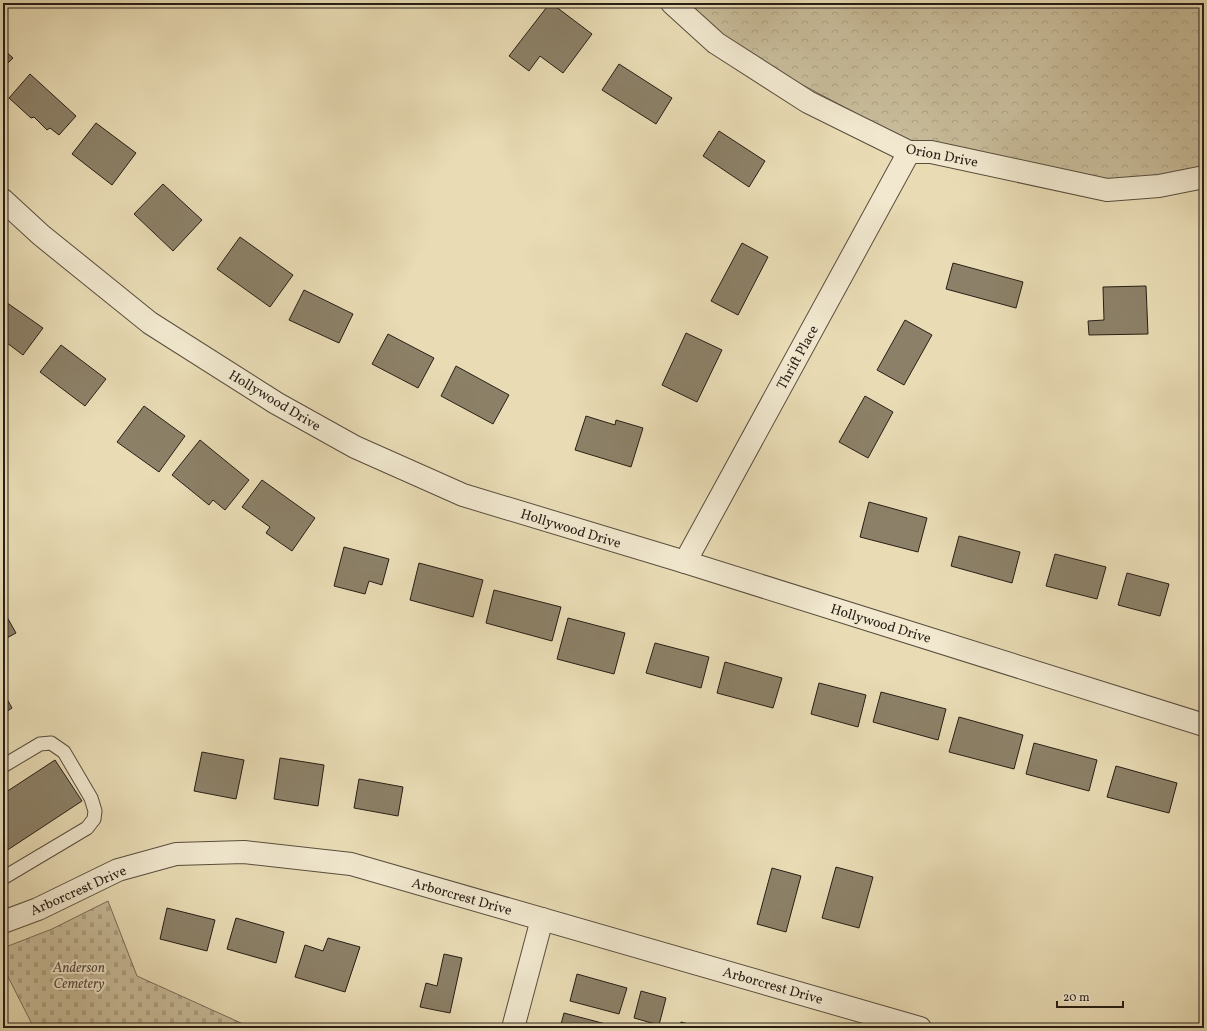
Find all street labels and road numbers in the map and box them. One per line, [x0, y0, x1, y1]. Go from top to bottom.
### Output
street label: Orion Drive [904, 140, 980, 173]
street label: Thrift Place [773, 322, 824, 393]
street label: Hollywood Drive [225, 366, 324, 436]
street label: Hollywood Drive [518, 505, 624, 554]
street label: Hollywood Drive [828, 600, 934, 649]
street label: Arborcrest Drive [28, 862, 130, 921]
street label: Arborcrest Drive [409, 874, 514, 921]
street label: Arborcrest Drive [720, 963, 825, 1010]

